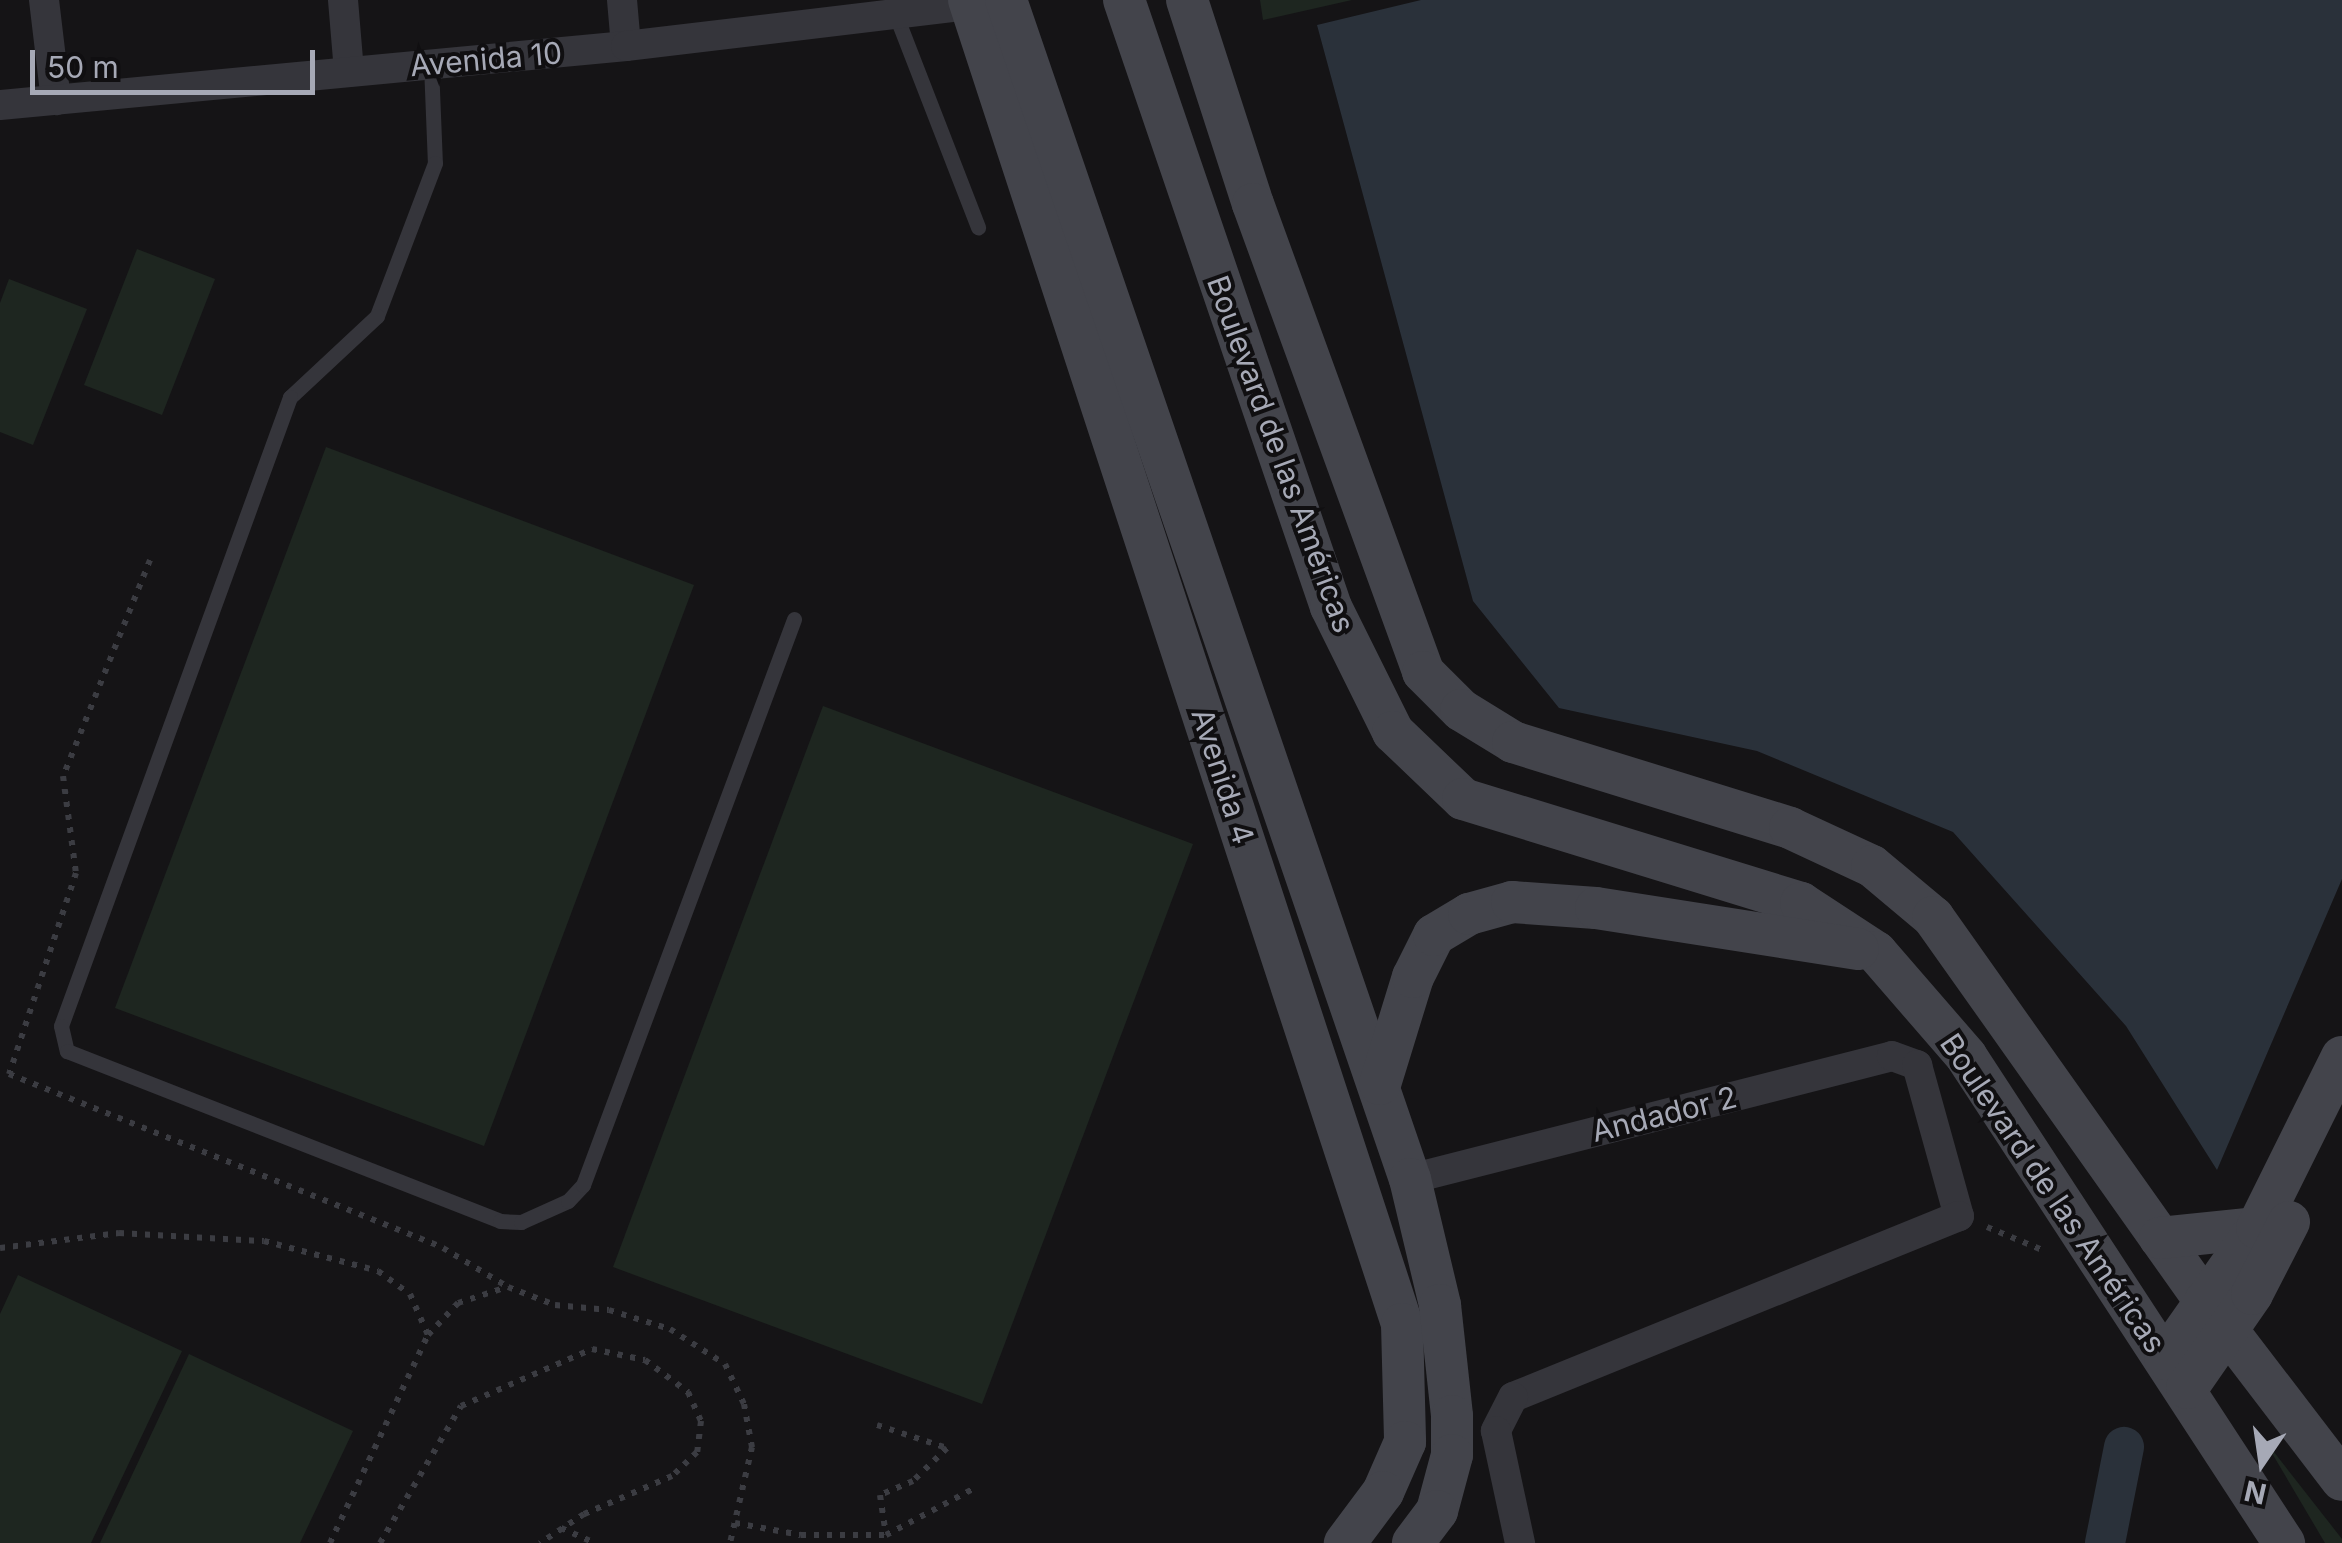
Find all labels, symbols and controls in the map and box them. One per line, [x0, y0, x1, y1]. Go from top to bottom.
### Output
scale bar [35, 30, 320, 92]
street label: Avenida 10 [409, 34, 563, 84]
text: 50 m [47, 49, 119, 85]
street label: Boulevard de las Américas [1200, 271, 1362, 637]
street label: Avenida 4 [1184, 704, 1262, 848]
street label: Boulevard de las Américas [1933, 1027, 2173, 1359]
street label: Andador 2 [1588, 1079, 1740, 1149]
north arrow [2212, 1413, 2312, 1513]
text: N [2241, 1473, 2269, 1511]

